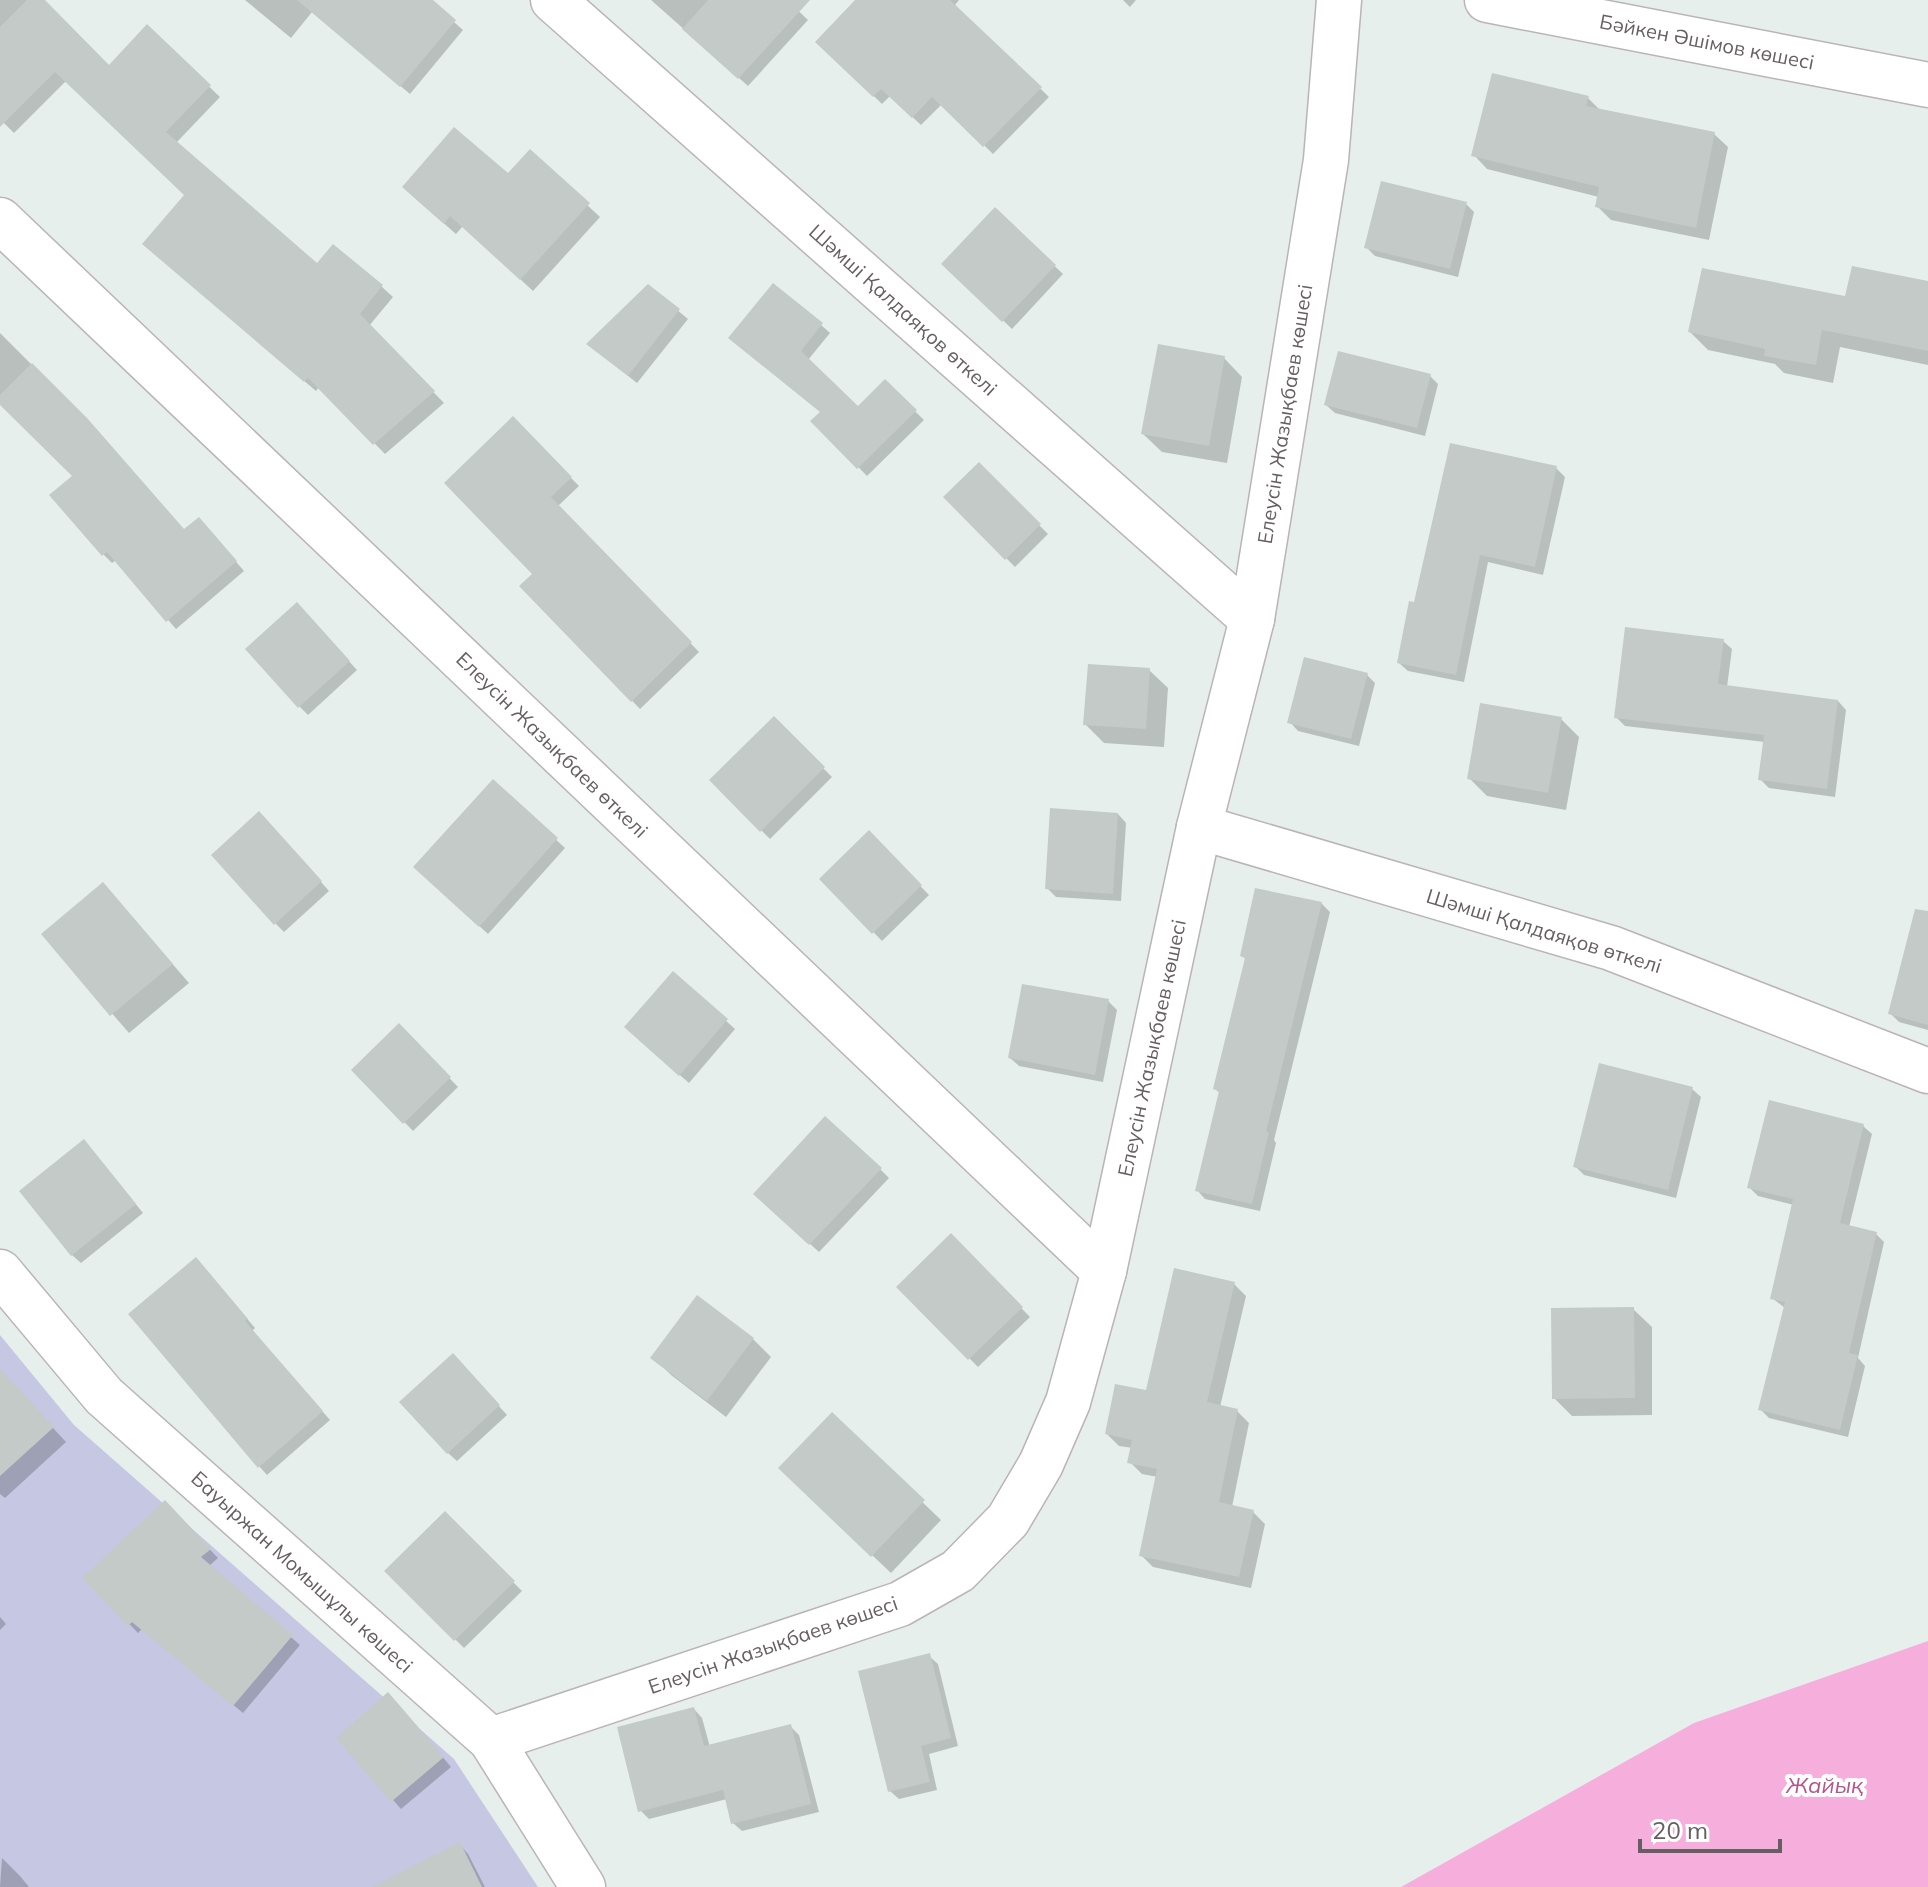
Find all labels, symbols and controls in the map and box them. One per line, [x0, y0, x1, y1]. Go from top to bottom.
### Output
street label: Бәйкен Әшімов көшесі [1598, 8, 1817, 75]
street label: Шәмші Қалдаяқов өткелі [804, 219, 1003, 401]
street label: Елеусін Жазықбаев көшесі [1252, 282, 1317, 545]
street label: Елеусін Жазықбаев өткелі [451, 646, 653, 843]
street label: Шәмші Қалдаяқов өткелі [1424, 883, 1665, 978]
street label: Елеусін Жазықбаев көшесі [1112, 917, 1191, 1179]
street label: Бауыржан Момышұлы көшесі [186, 1465, 418, 1678]
street label: Елеусін Жазықбаев көшесі [645, 1590, 901, 1699]
water label: Жайық [1785, 1771, 1864, 1799]
scale bar [1640, 1803, 1780, 1853]
text: 20 m [1652, 1815, 1708, 1845]

